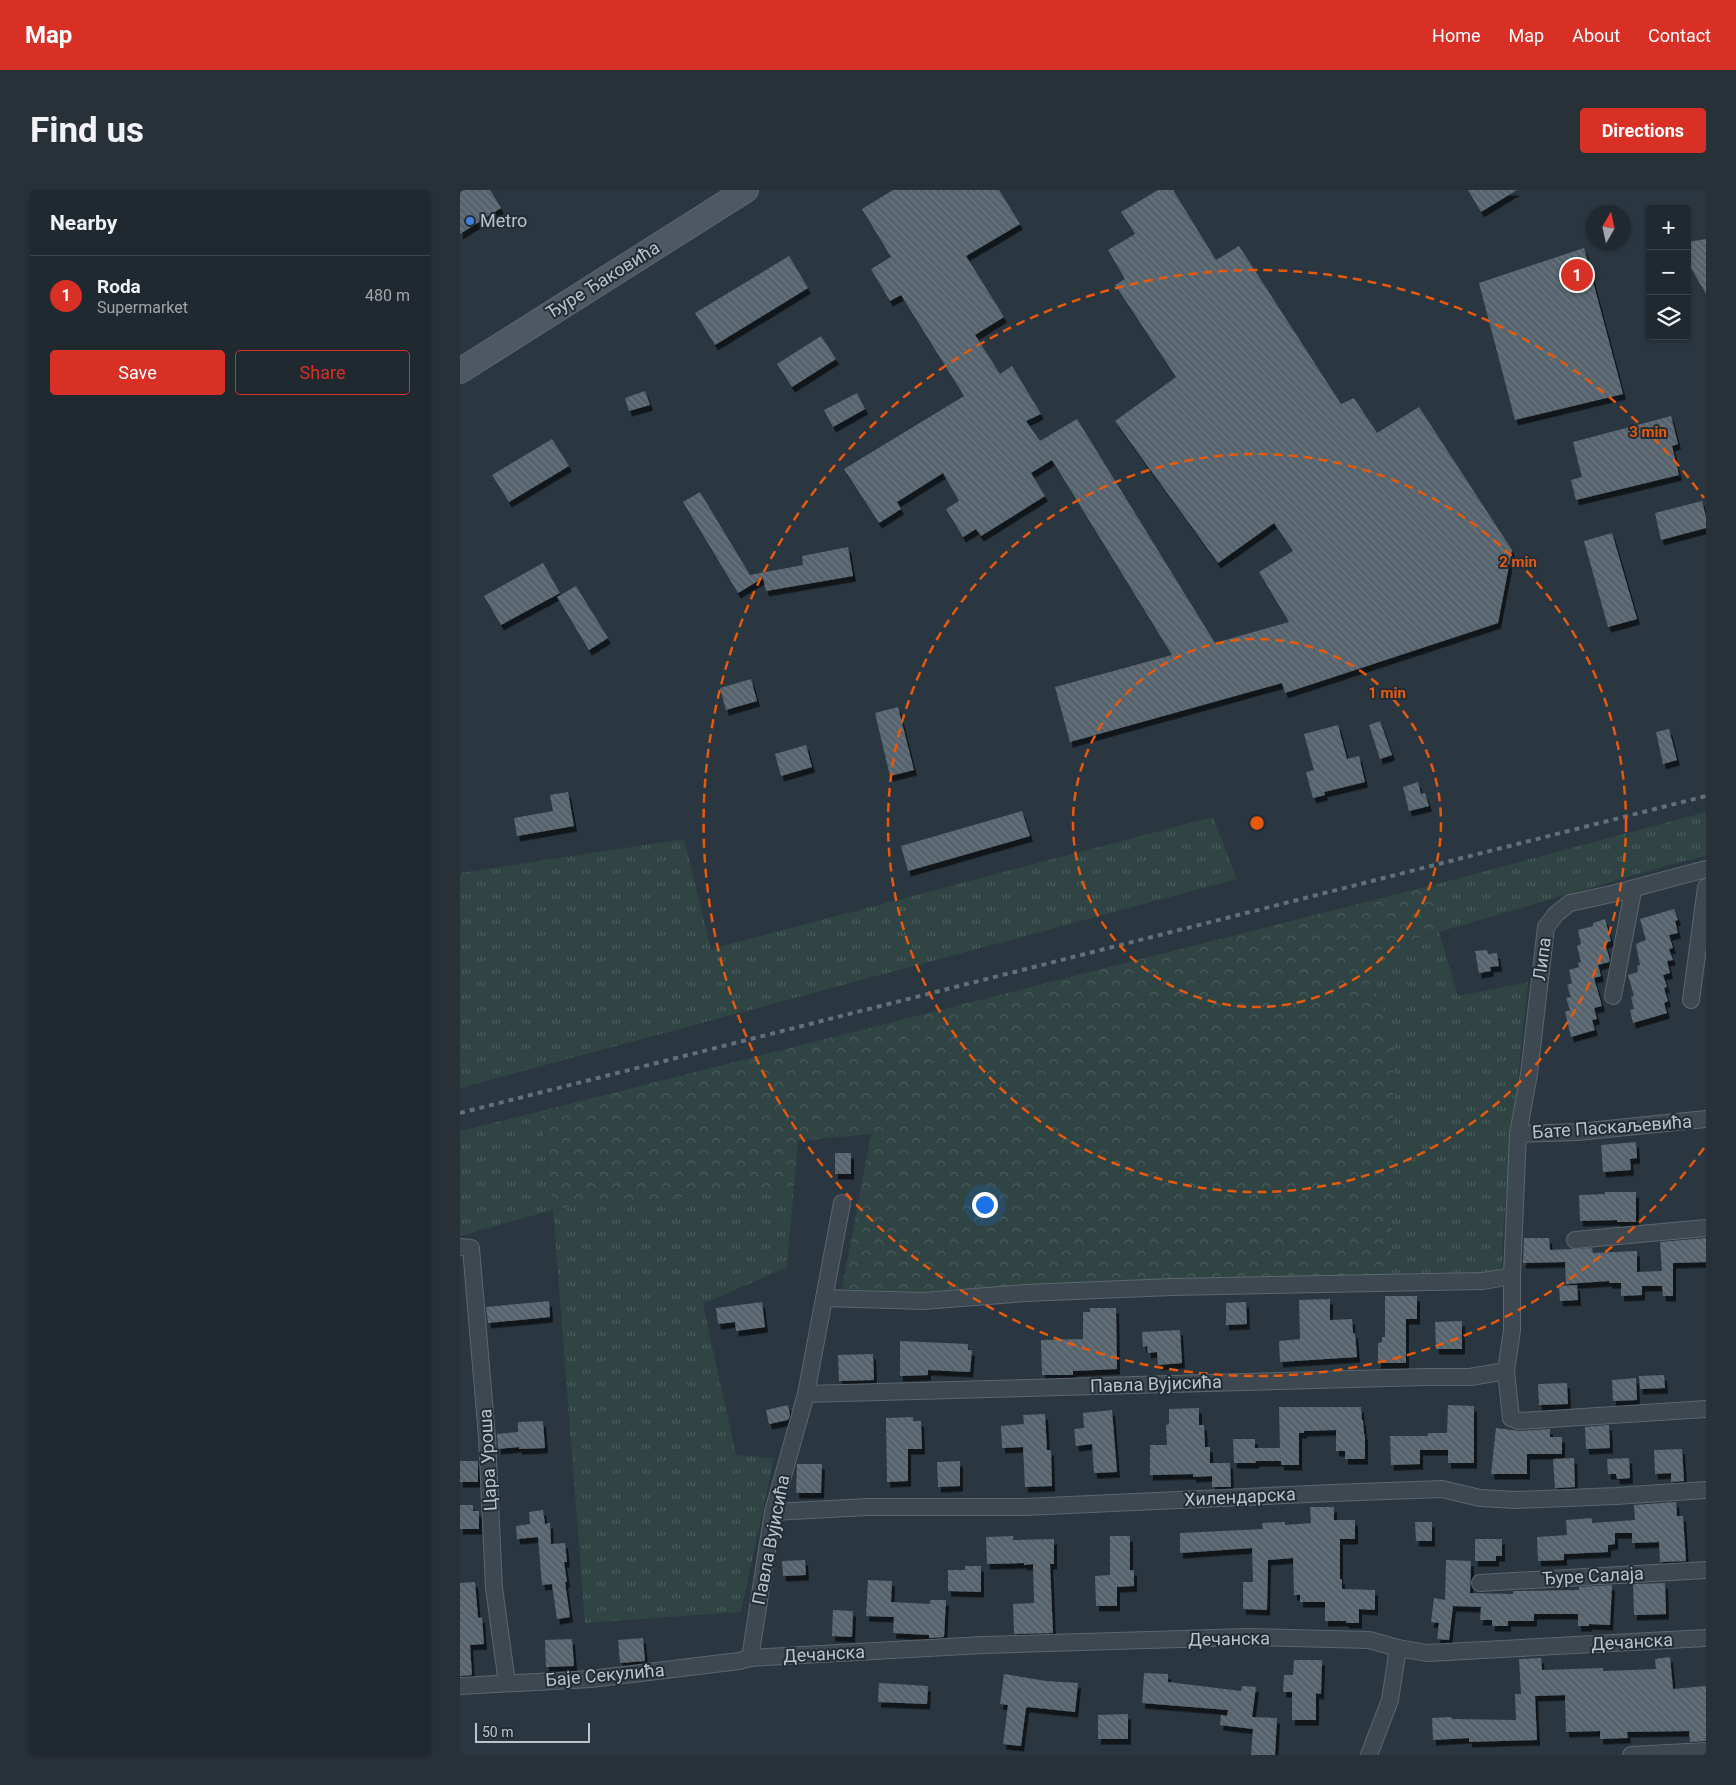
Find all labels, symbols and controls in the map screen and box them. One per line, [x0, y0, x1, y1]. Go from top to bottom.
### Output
text: Map [25, 21, 72, 49]
text: Home [1432, 25, 1481, 46]
text: Map [1509, 25, 1544, 46]
text: About [1572, 25, 1620, 46]
text: Contact [1648, 25, 1711, 46]
button: Directions [1580, 108, 1706, 153]
text: Find us [30, 110, 144, 151]
north arrow [1586, 205, 1631, 250]
map controls [1646, 205, 1691, 340]
button: + [1646, 205, 1691, 250]
place label: Metro [480, 210, 527, 231]
text: Nearby [50, 211, 117, 235]
marker: Metro [464, 215, 476, 227]
street label: Ђуре Ђаковића [542, 236, 663, 323]
button: − [1646, 250, 1691, 295]
pin: 1 [1561, 256, 1593, 294]
text: Roda [97, 275, 141, 298]
text: 1 [61, 286, 71, 305]
text: 480 m [365, 286, 410, 305]
button: layers [1646, 295, 1691, 340]
text: Supermarket [97, 298, 188, 317]
button: Save [50, 350, 225, 395]
button: Share [235, 350, 410, 395]
text: 3 min [1629, 423, 1667, 441]
text: 2 min [1499, 553, 1537, 571]
text: 1 min [1368, 684, 1406, 702]
centre of rings [1248, 814, 1266, 832]
street label: Липа [1528, 936, 1555, 982]
street label: Бате Паскаљевића [1531, 1110, 1693, 1143]
your location [972, 1192, 998, 1218]
street label: Павла Вујисића [1090, 1371, 1222, 1396]
street label: Цара Уроша [474, 1408, 501, 1512]
street label: Павла Вујисића [748, 1473, 793, 1607]
street label: Хилендарска [1184, 1483, 1296, 1510]
street label: Ђуре Салаја [1542, 1562, 1644, 1589]
street label: Дечанска [1188, 1627, 1270, 1650]
street label: Дечанска [1590, 1629, 1673, 1654]
street label: Дечанска [782, 1641, 865, 1666]
street label: Баје Секулића [545, 1659, 665, 1690]
scale bar [475, 1720, 590, 1743]
text: 50 m [482, 1724, 514, 1740]

